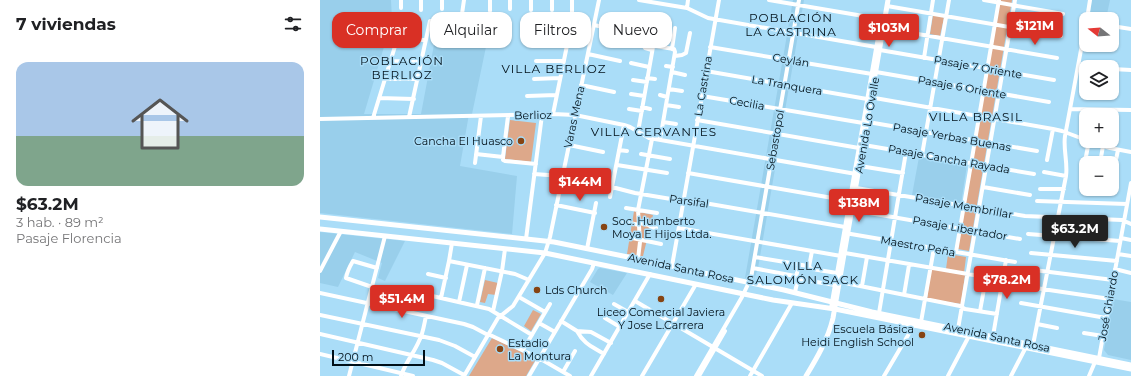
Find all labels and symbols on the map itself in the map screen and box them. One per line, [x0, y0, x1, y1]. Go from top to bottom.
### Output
district label: POBLACIÓN LA CASTRINA [745, 10, 837, 39]
pin: $121M [1007, 12, 1063, 46]
north arrow [1079, 12, 1119, 52]
pin: $103M [861, 14, 917, 48]
street label: Ceylán [772, 50, 810, 70]
street label: Pasaje 7 Oriente [933, 52, 1024, 82]
district label: POBLACIÓN BERLIOZ [360, 53, 444, 82]
street label: La Castrina [691, 55, 715, 117]
district label: VILLA BERLIOZ [502, 61, 606, 76]
street label: La Tranquera [750, 72, 824, 98]
street label: Pasaje 6 Oriente [917, 72, 1008, 102]
street label: Avenida Lo Ovalle [852, 75, 882, 174]
street label: Varas Mena [561, 85, 587, 149]
street label: Cecilia [728, 93, 766, 113]
street label: Berlioz [514, 108, 552, 122]
street label: Sebastopol [763, 109, 787, 171]
district label: VILLA BRASIL [929, 109, 1023, 124]
street label: Pasaje Yerbas Buenas [892, 120, 1013, 154]
district label: VILLA CERVANTES [591, 124, 717, 139]
place label: Cancha El Huasco [414, 134, 513, 148]
marker: Cancha El Huasco [516, 136, 526, 146]
street label: Pasaje Cancha Rayada [887, 141, 1011, 177]
pin: $144M [552, 168, 608, 202]
pin: $138M [831, 189, 887, 223]
street label: Parsifal [668, 191, 710, 211]
street label: Pasaje Membrillar [914, 191, 1014, 221]
street label: Pasaje Libertador [911, 213, 1009, 243]
place label: Soc. Humberto Moya E Hijos Ltda. [612, 214, 712, 241]
pin: $63.2M [1042, 215, 1108, 249]
marker: Soc. Humberto Moya E Hijos Ltda. [599, 222, 609, 232]
street label: Maestro Peña [879, 233, 957, 259]
street label: Avenida Santa Rosa [627, 250, 735, 286]
district label: VILLA SALOMÓN SACK [747, 258, 859, 287]
pin: $78.2M [974, 266, 1040, 300]
street label: José Ghiardo [1095, 270, 1121, 343]
place label: Lds Church [545, 283, 608, 297]
pin: $51.4M [369, 285, 435, 319]
marker: Lds Church [532, 285, 542, 295]
marker: Liceo Comercial Javiera Y Jose L.Carrera [656, 294, 666, 304]
place label: Liceo Comercial Javiera Y Jose L.Carrera [597, 305, 725, 332]
street label: Avenida Santa Rosa [943, 319, 1051, 355]
place label: Escuela Básica Heidi English School [801, 322, 914, 349]
marker: Escuela Básica Heidi English School [917, 330, 927, 340]
place label: Estadio La Montura [508, 336, 571, 363]
marker: Estadio La Montura [495, 344, 505, 354]
scale bar [332, 348, 425, 367]

